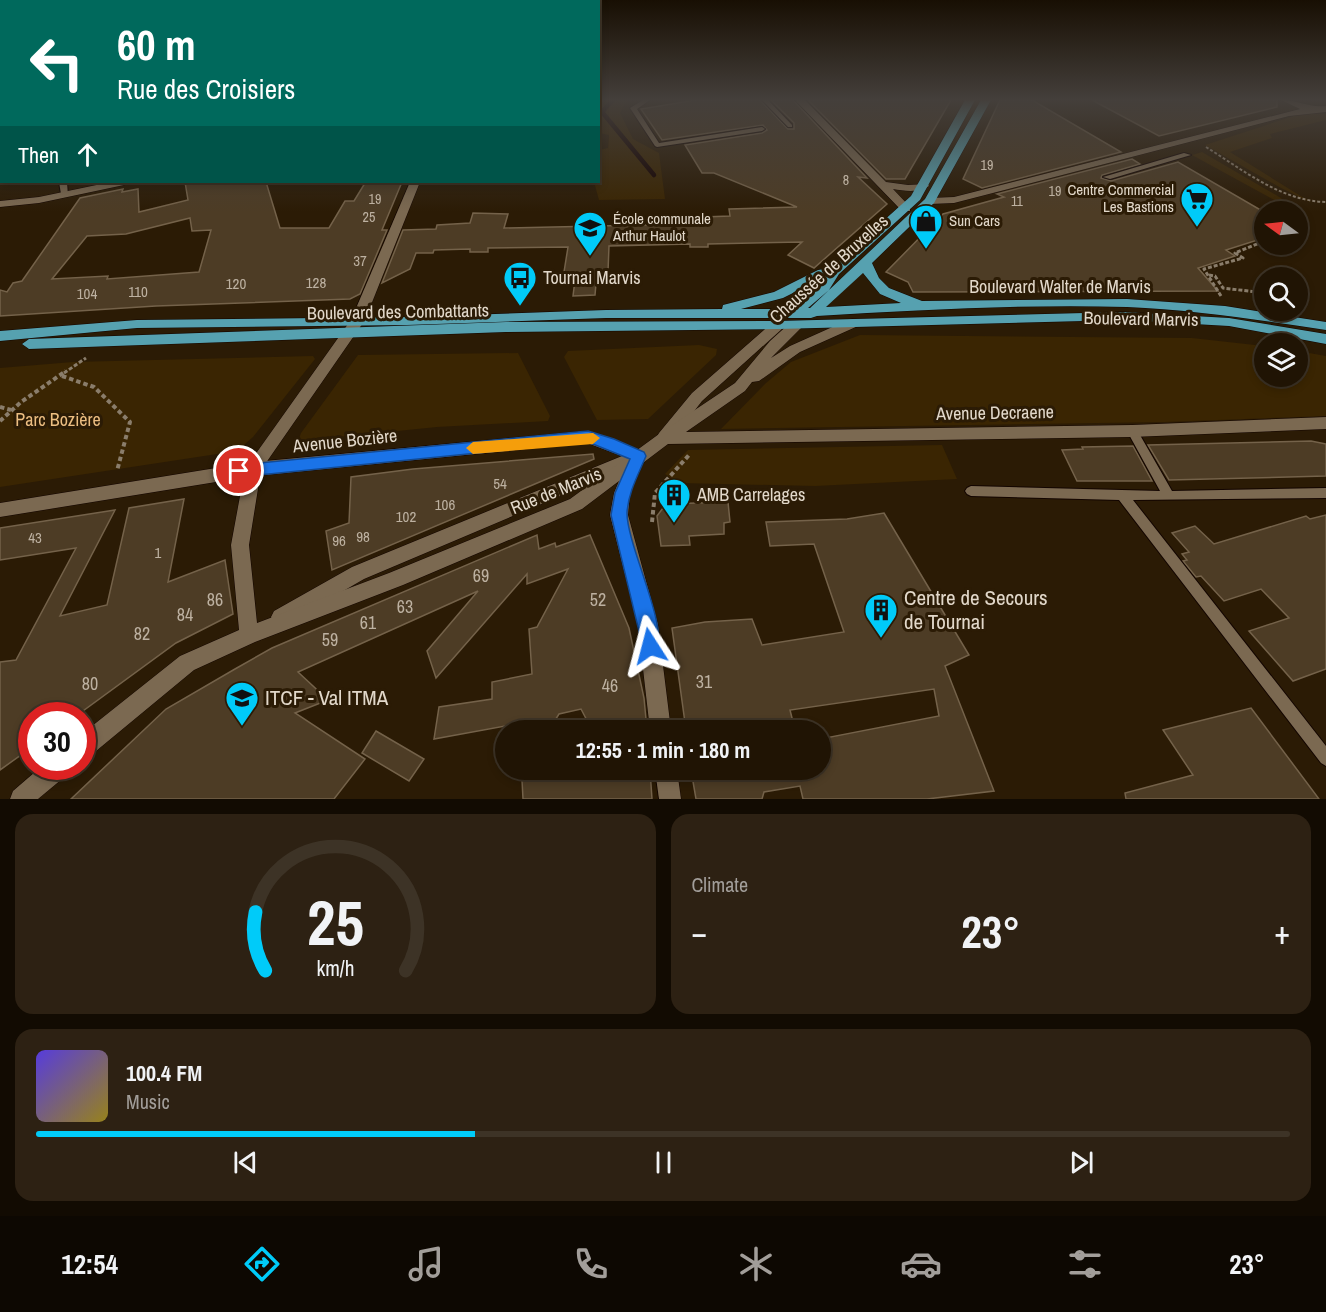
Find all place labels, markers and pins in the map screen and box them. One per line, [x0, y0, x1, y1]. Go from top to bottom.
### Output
place label: Centre Commercial Les Bastions [1067, 179, 1174, 217]
supermarket icon: Centre Commercial Les Bastions [1179, 181, 1215, 228]
shop icon: Sun Cars [908, 203, 944, 250]
place label: École communale Arthur Haulot [612, 208, 711, 246]
school or university icon: École communale Arthur Haulot [572, 210, 608, 257]
place label: Sun Cars [949, 210, 1000, 231]
bus stop icon: Tournai Marvis [502, 260, 538, 307]
place label: Tournai Marvis [543, 265, 641, 290]
pin [213, 445, 264, 496]
building icon: AMB Carrelages [656, 477, 692, 524]
place label: AMB Carrelages [696, 482, 805, 507]
place label: Centre de Secours de Tournai [904, 583, 1048, 636]
building icon: Centre de Secours de Tournai [863, 592, 899, 639]
school or university icon: ITCF - Val ITMA [224, 680, 260, 727]
place label: ITCF - Val ITMA [265, 683, 389, 712]

